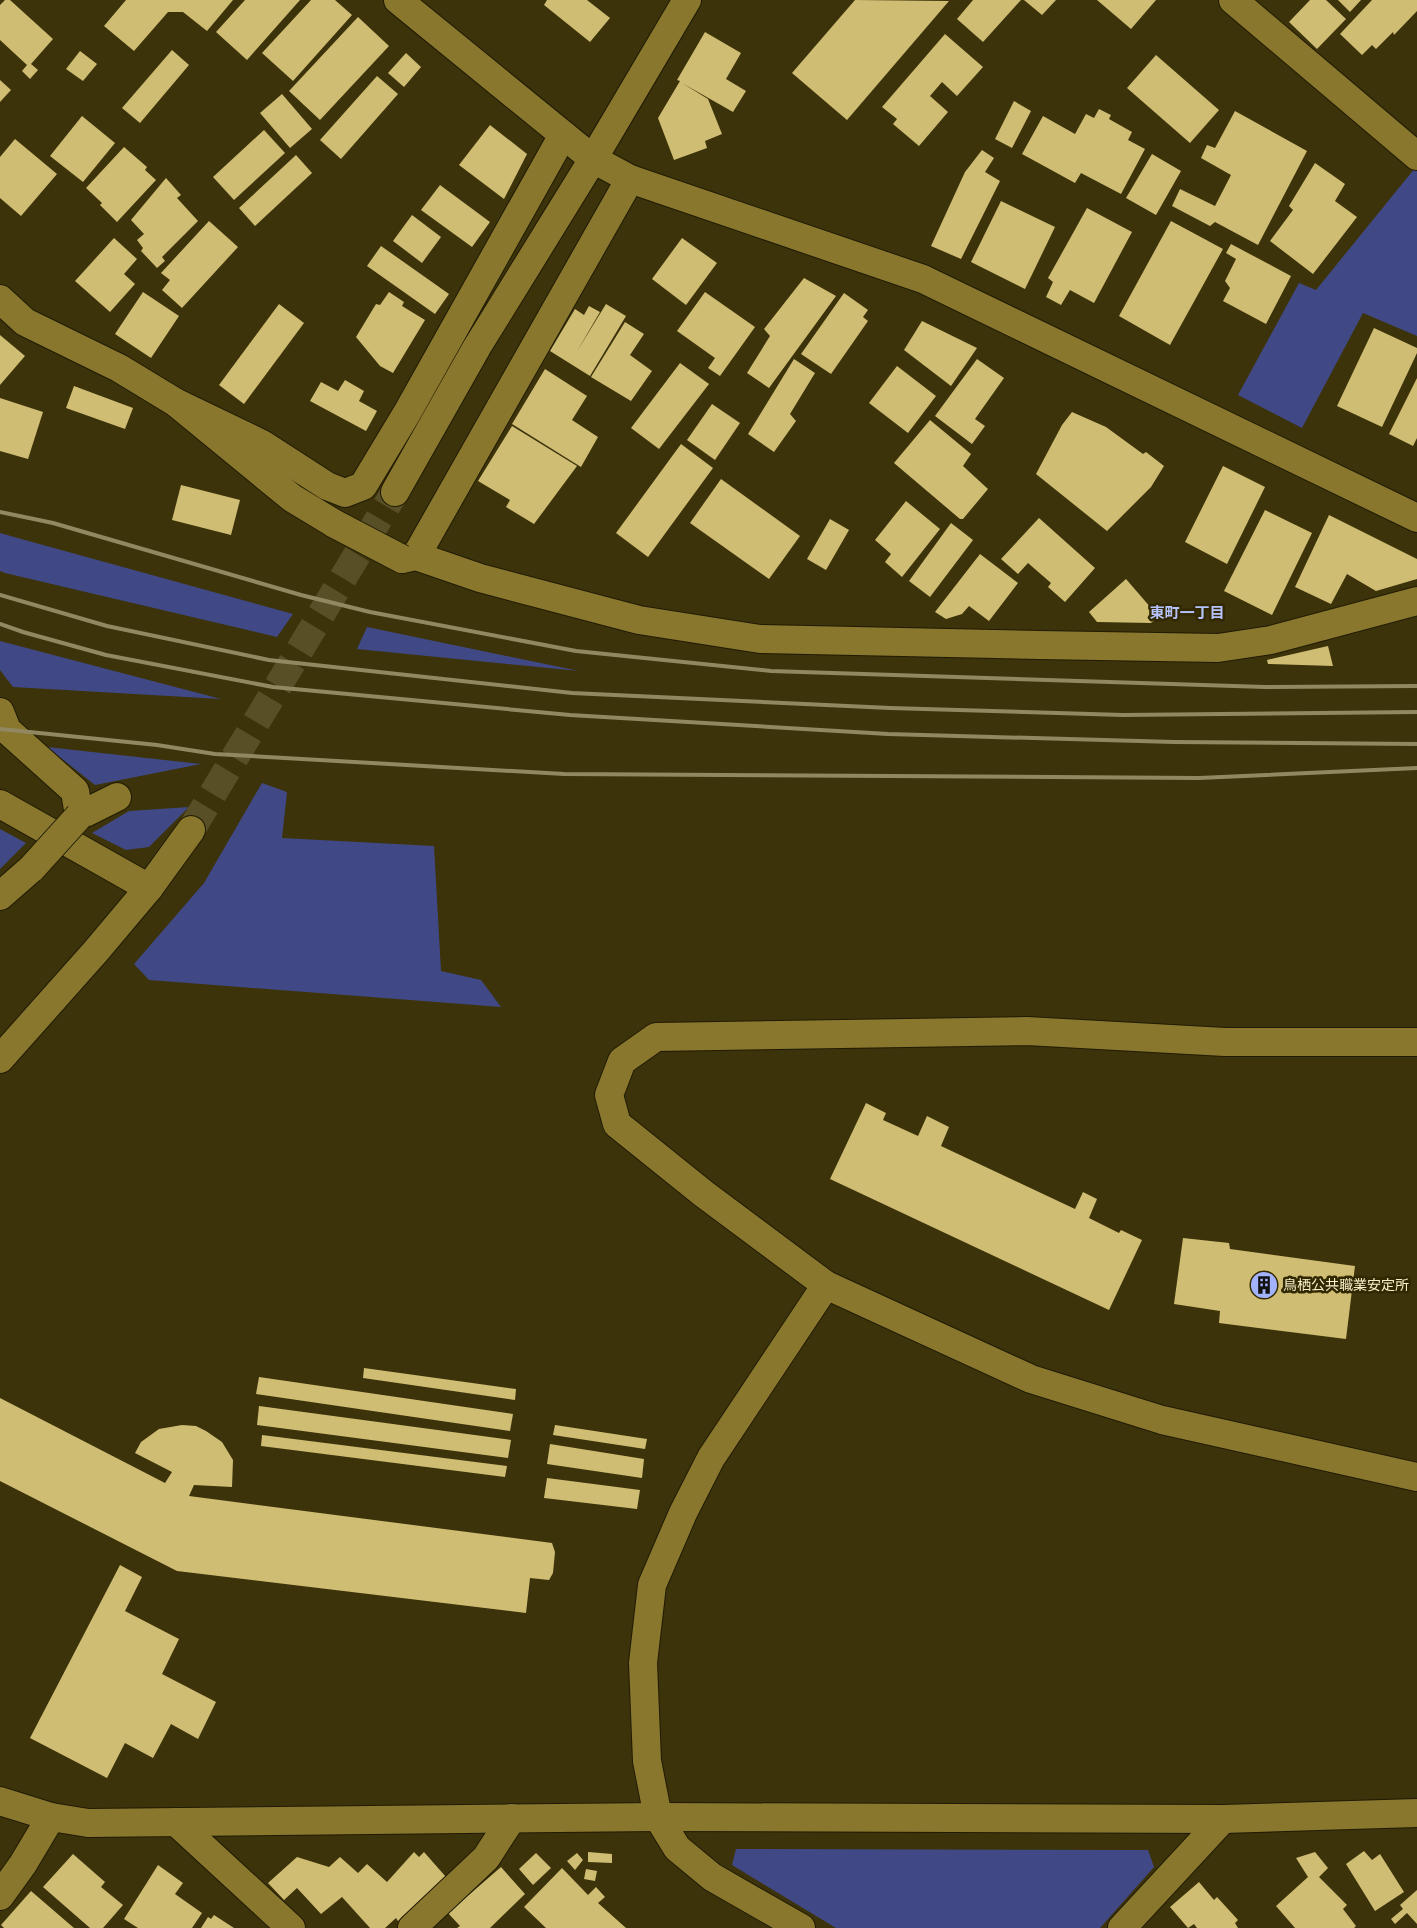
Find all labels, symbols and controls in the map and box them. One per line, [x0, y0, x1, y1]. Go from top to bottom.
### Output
district label: 東町一丁目 [1149, 604, 1225, 621]
building icon: 鳥栖公共職業安定所 [1249, 1270, 1279, 1300]
place label: 鳥栖公共職業安定所 [1283, 1277, 1409, 1293]

